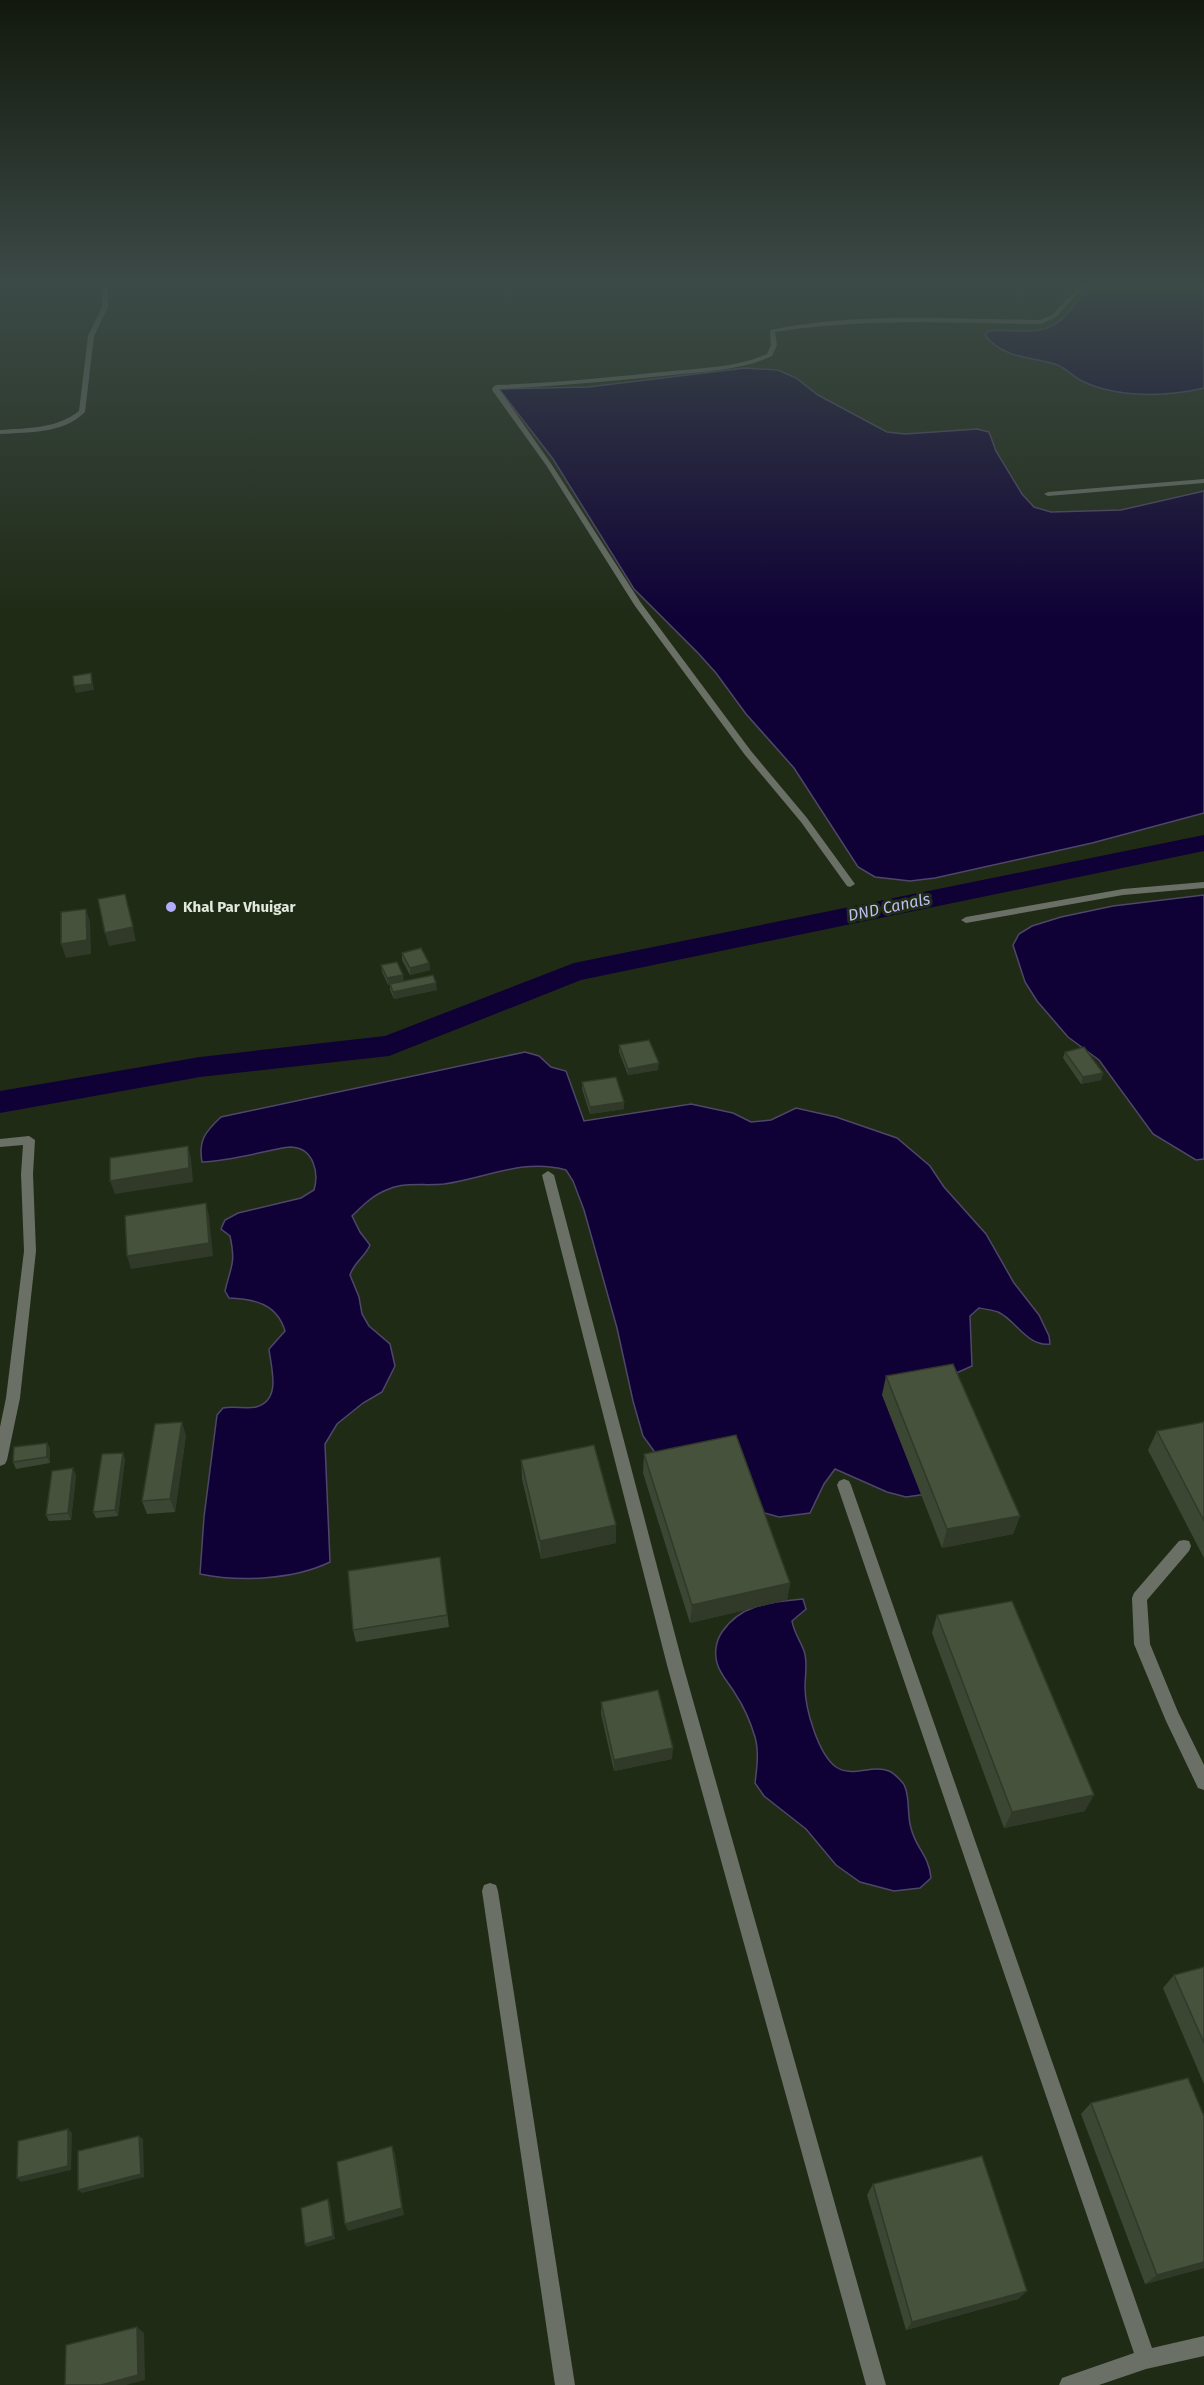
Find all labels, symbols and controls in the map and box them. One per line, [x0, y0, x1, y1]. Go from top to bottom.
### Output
water label: DND Canals [846, 889, 932, 925]
place label: Khal Par Vhuigar [183, 898, 296, 916]
marker: Khal Par Vhuigar [164, 900, 178, 914]

